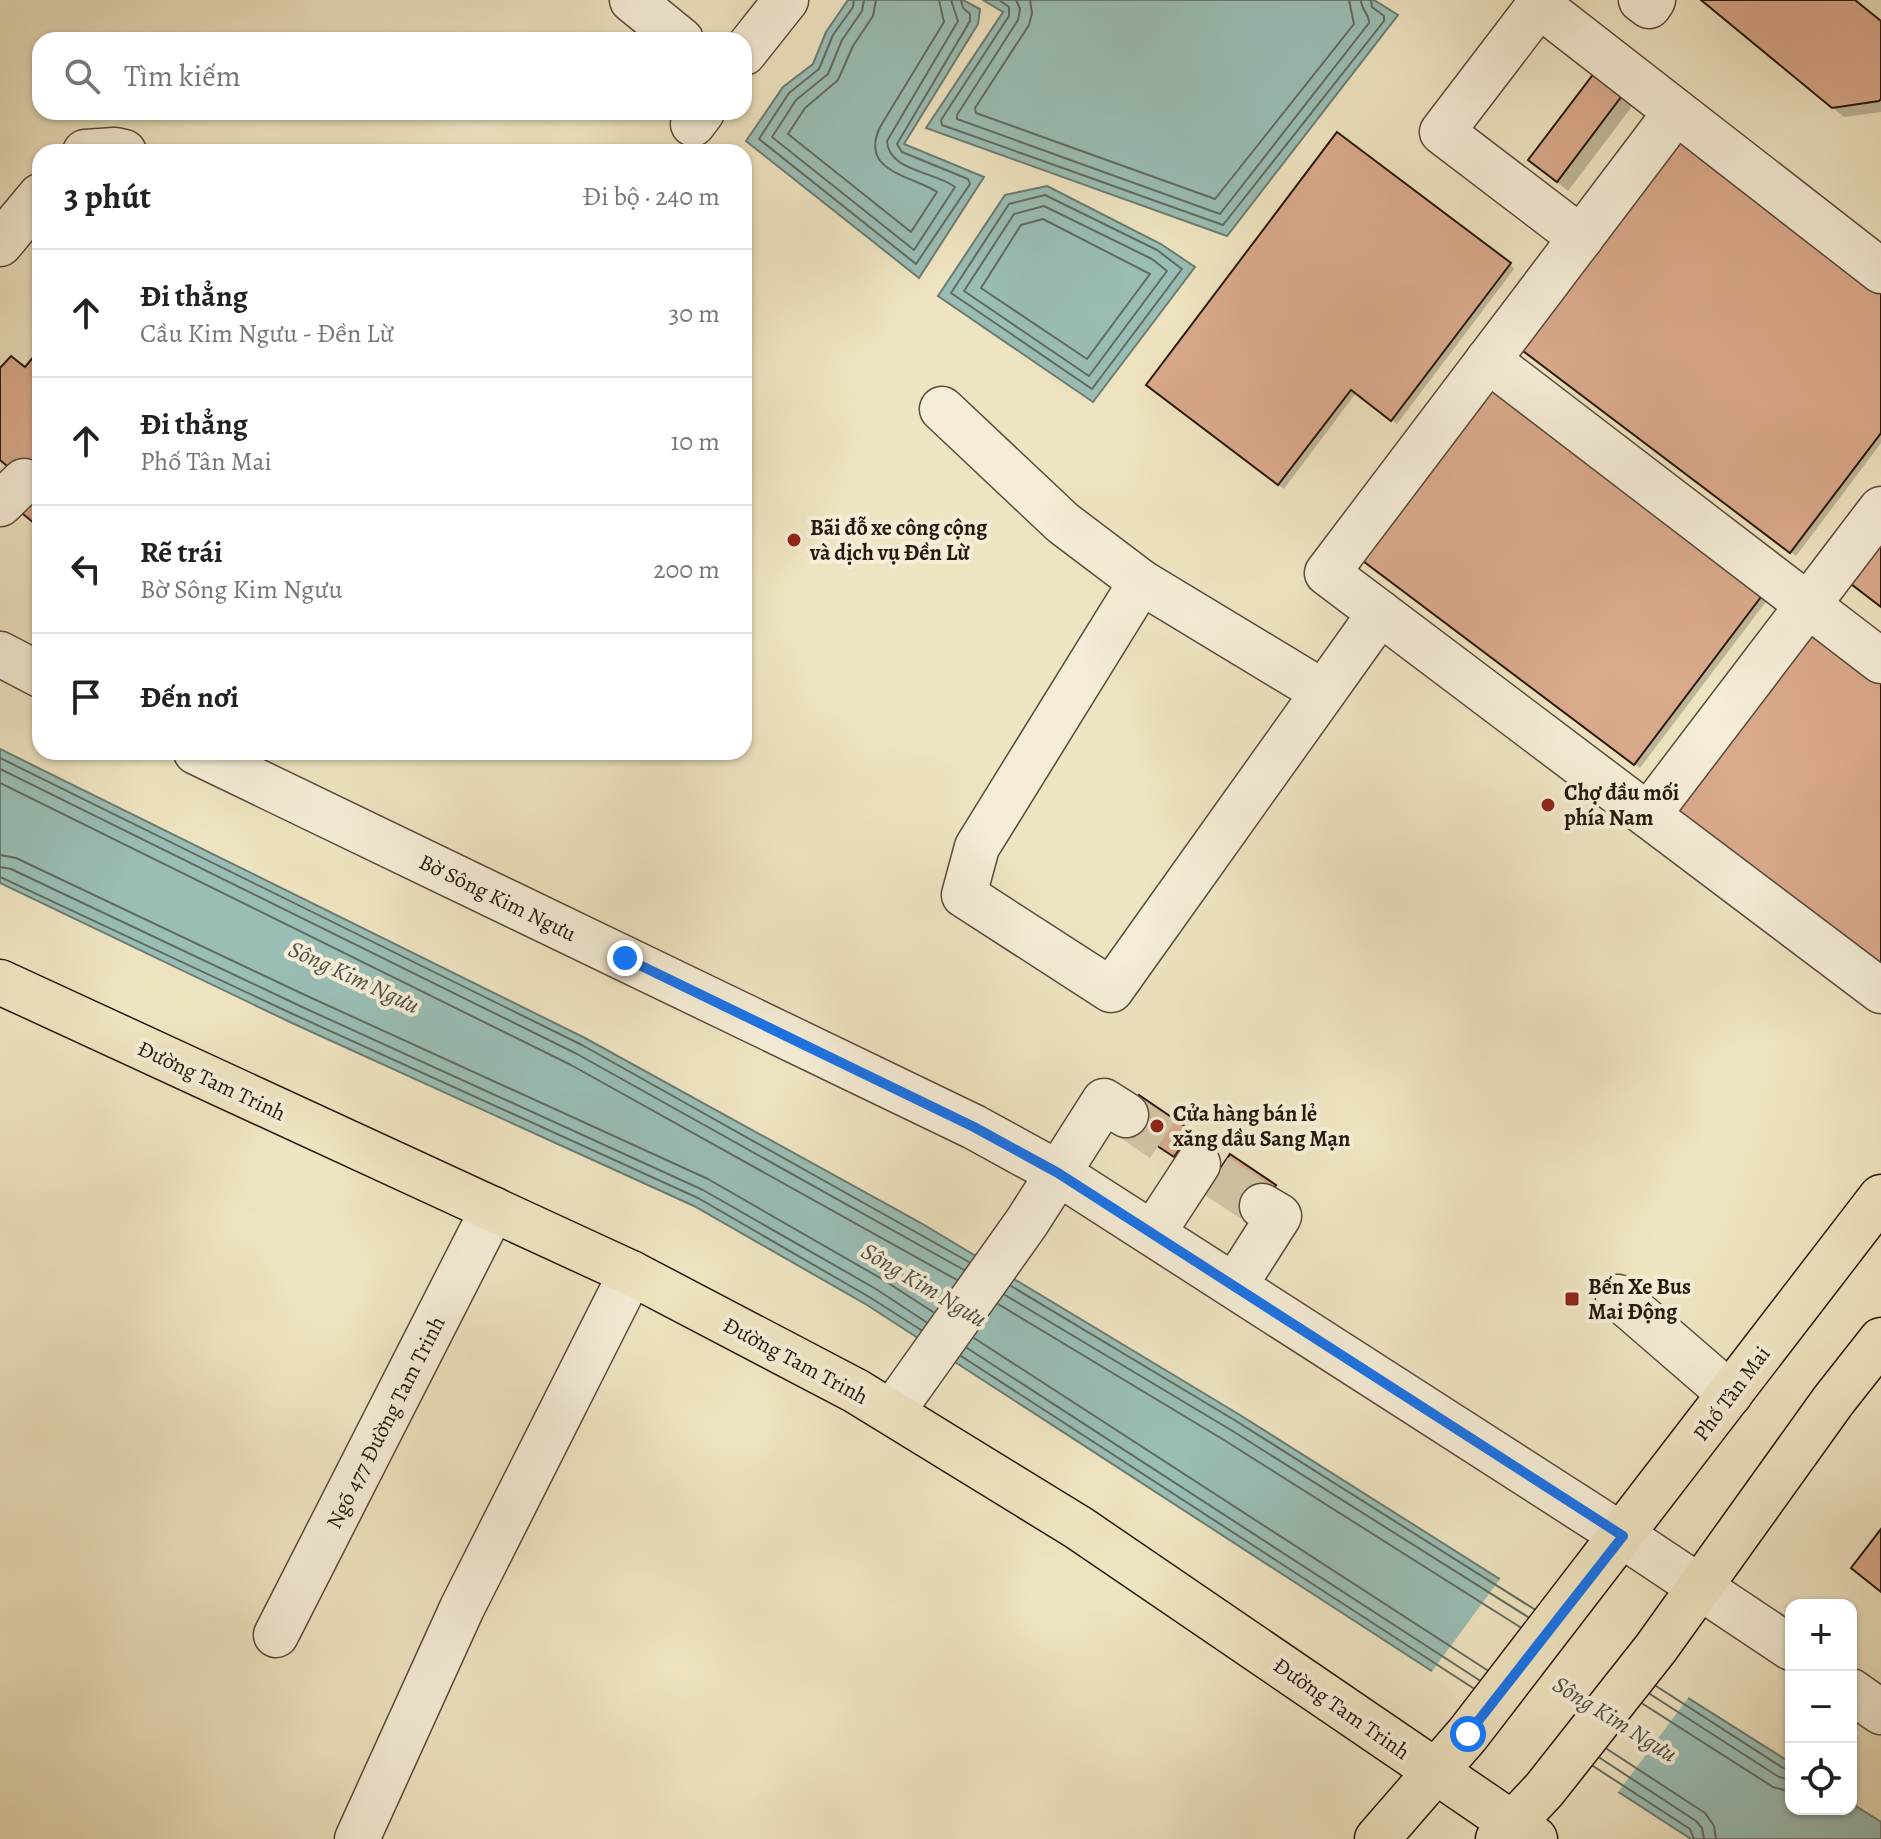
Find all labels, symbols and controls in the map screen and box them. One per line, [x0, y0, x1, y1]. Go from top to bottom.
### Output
search box [32, 32, 752, 120]
icon: search [60, 54, 104, 98]
text: Tìm kiếm [124, 56, 241, 96]
text: 3 phút [64, 173, 151, 220]
text: Đi bộ · 240 m [583, 179, 720, 214]
text: Đi thẳng [140, 276, 248, 316]
icon: ahead [64, 291, 108, 335]
text: 30 m [669, 296, 720, 331]
text: Cầu Kim Ngưu - Đền Lừ [140, 316, 394, 351]
text: Đi thẳng [140, 404, 248, 444]
icon: ahead [64, 419, 108, 463]
text: 10 m [670, 424, 720, 459]
text: Phố Tân Mai [140, 444, 272, 479]
place label: Bãi đỗ xe công cộng và dịch vụ Đền Lừ [809, 513, 988, 568]
marker: Bãi đỗ xe công cộng và dịch vụ Đền Lừ [785, 531, 803, 549]
text: Rẽ trái [140, 532, 223, 572]
icon: left [64, 547, 108, 591]
text: 200 m [653, 552, 720, 587]
text: Bờ Sông Kim Ngưu [140, 572, 343, 607]
icon: arrive [64, 675, 108, 719]
text: Đến nơi [140, 677, 239, 717]
place label: Chợ đầu mối phía Nam [1564, 778, 1679, 833]
marker: Chợ đầu mối phía Nam [1539, 796, 1557, 814]
street label: Bờ Sông Kim Ngưu [414, 847, 581, 949]
water label: Sông Kim Ngưu [283, 933, 425, 1021]
route end [607, 940, 643, 976]
street label: Đường Tam Trinh [133, 1033, 291, 1128]
place label: Cửa hàng bán lẻ xăng dầu Sang Mạn [1173, 1099, 1350, 1154]
marker: Cửa hàng bán lẻ xăng dầu Sang Mạn [1148, 1117, 1166, 1135]
water label: Sông Kim Ngưu [855, 1235, 993, 1335]
place label: Bến Xe Bus Mai Động [1588, 1272, 1691, 1327]
marker: Bến Xe Bus Mai Động [1563, 1290, 1581, 1308]
street label: Đường Tam Trinh [718, 1310, 874, 1412]
street label: Ngõ 477 Đường Tam Trinh [319, 1311, 453, 1534]
street label: Phố Tân Mai [1686, 1340, 1777, 1447]
map controls [1785, 1599, 1857, 1815]
button: + [1785, 1599, 1857, 1671]
street label: Đường Tam Trinh [1267, 1651, 1416, 1767]
water label: Sông Kim Ngưu [1547, 1668, 1683, 1770]
button: − [1785, 1671, 1857, 1743]
route start [1450, 1716, 1486, 1752]
button: locate [1785, 1743, 1857, 1815]

